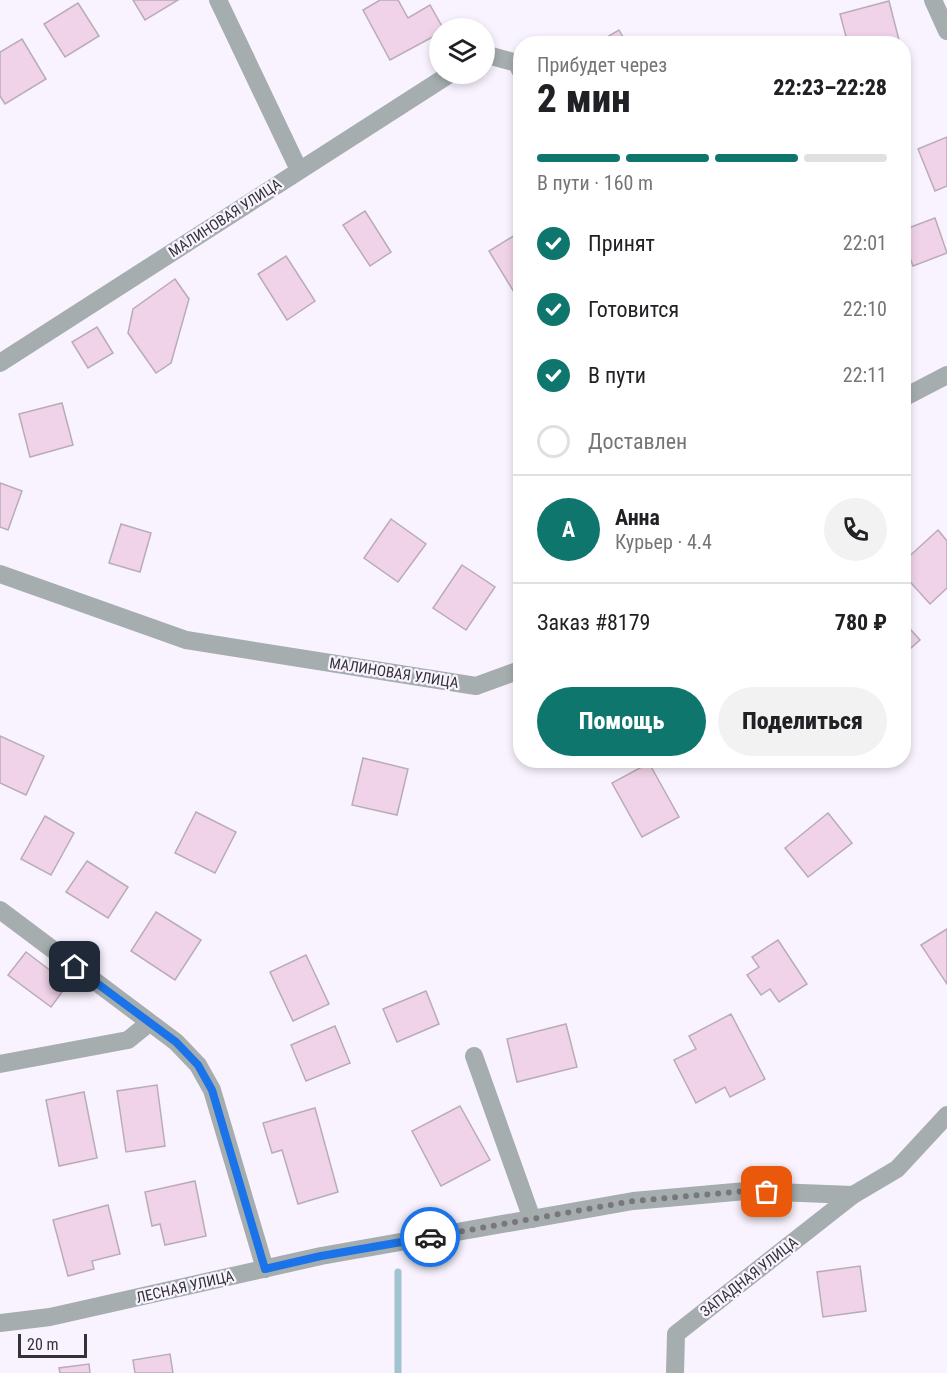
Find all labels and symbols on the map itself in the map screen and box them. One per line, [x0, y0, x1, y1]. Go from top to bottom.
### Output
street label: МАЛИНОВАЯ УЛИЦА [165, 175, 285, 261]
street label: МАЛИНОВАЯ УЛИЦА [328, 654, 460, 692]
pin [49, 941, 100, 992]
pin [741, 1166, 792, 1217]
courier [400, 1207, 460, 1267]
street label: ЗАПАДНАЯ УЛИЦА [697, 1233, 802, 1321]
street label: ЛЕСНАЯ УЛИЦА [134, 1267, 236, 1307]
scale bar [18, 1331, 87, 1358]

